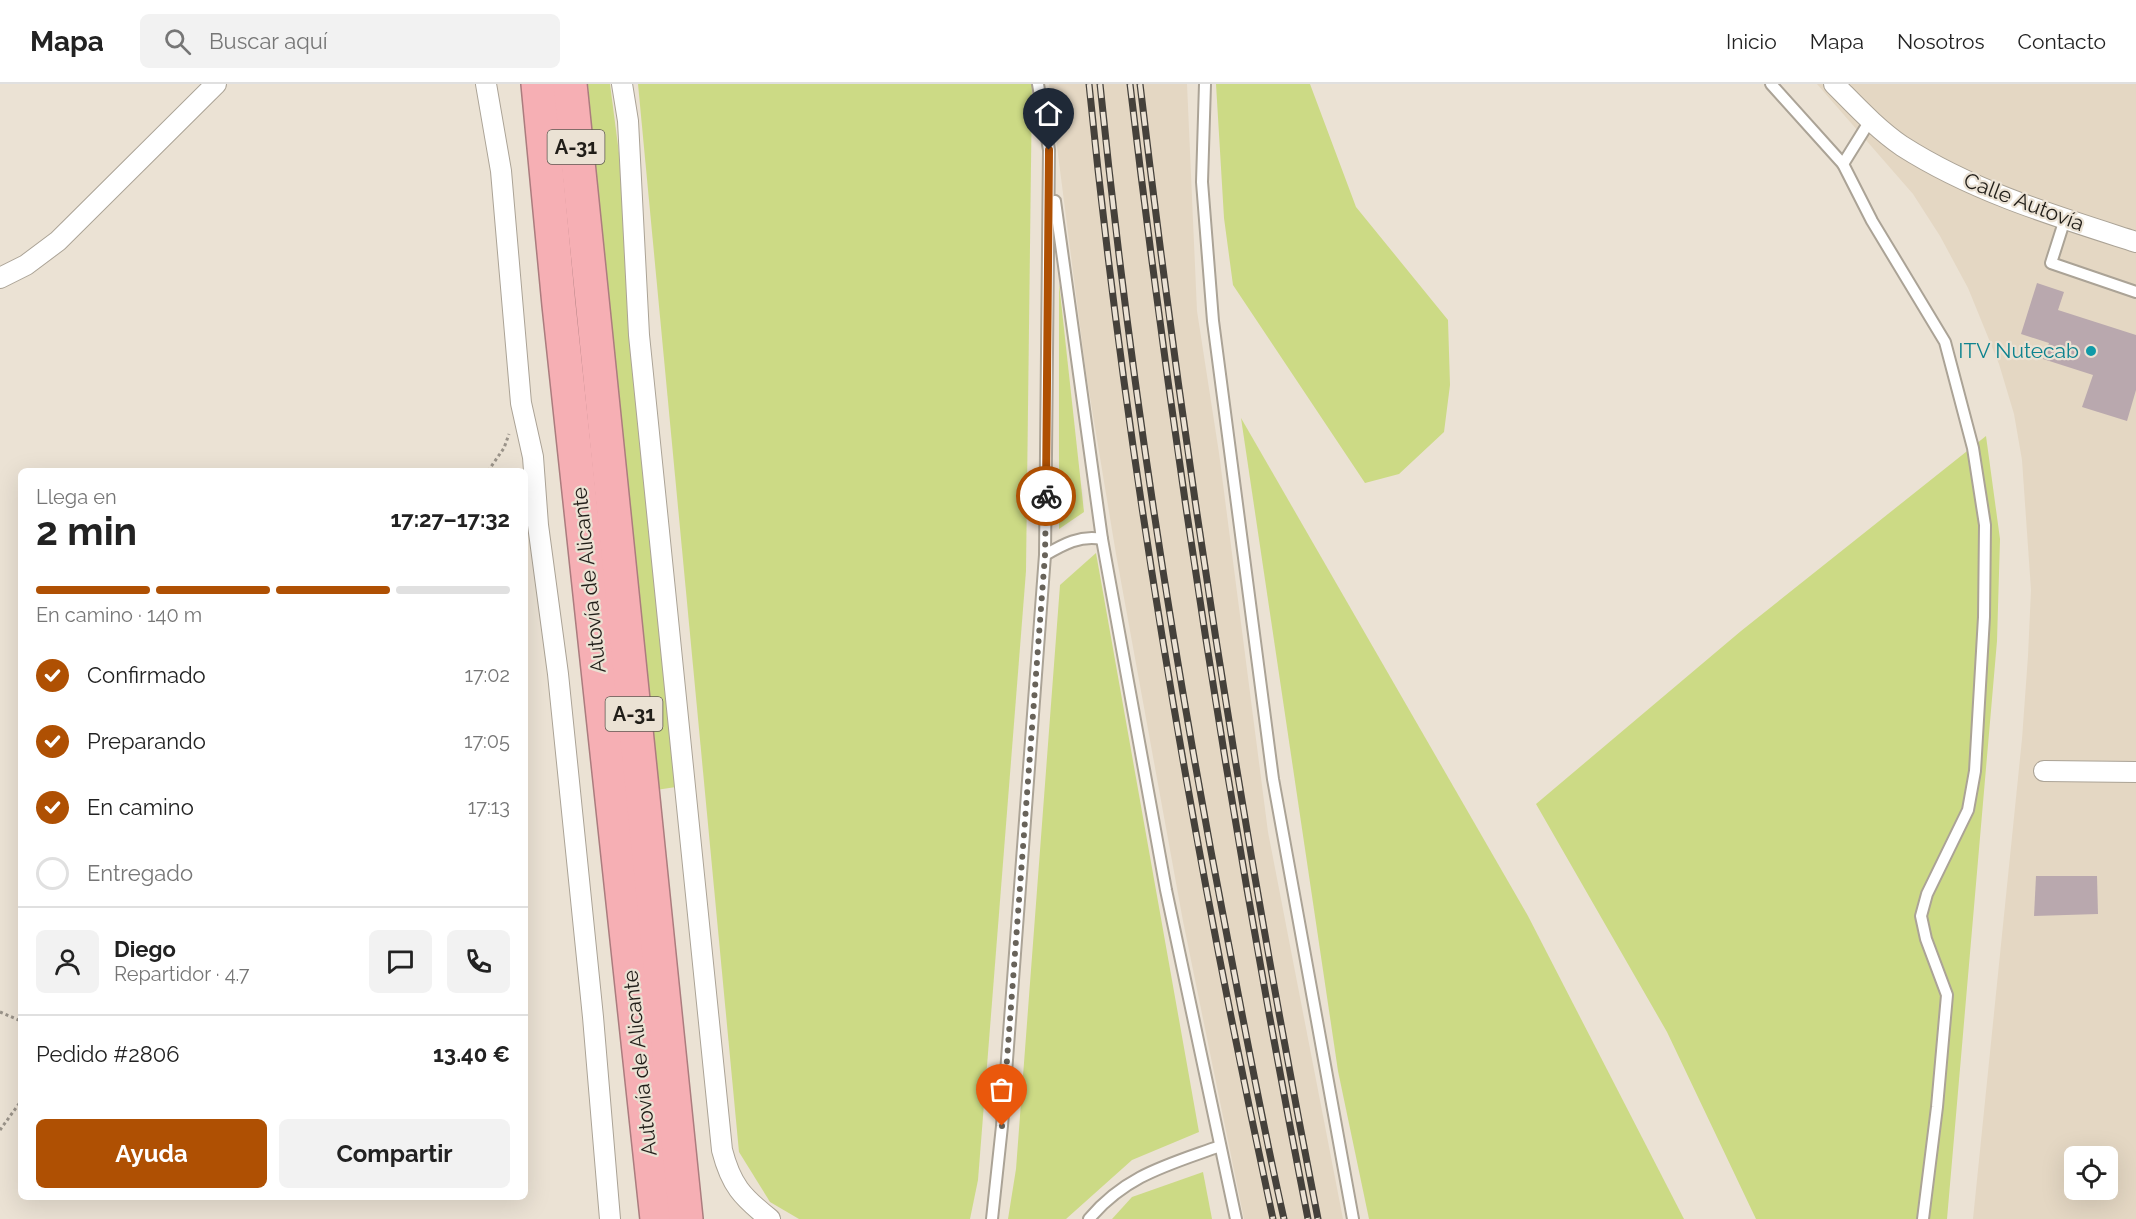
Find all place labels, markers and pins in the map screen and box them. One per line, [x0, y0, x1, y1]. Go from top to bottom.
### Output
pin [1023, 88, 1074, 150]
place label: ITV Nutecab [1958, 338, 2079, 363]
marker: ITV Nutecab [2084, 344, 2098, 358]
pin [976, 1064, 1027, 1126]

